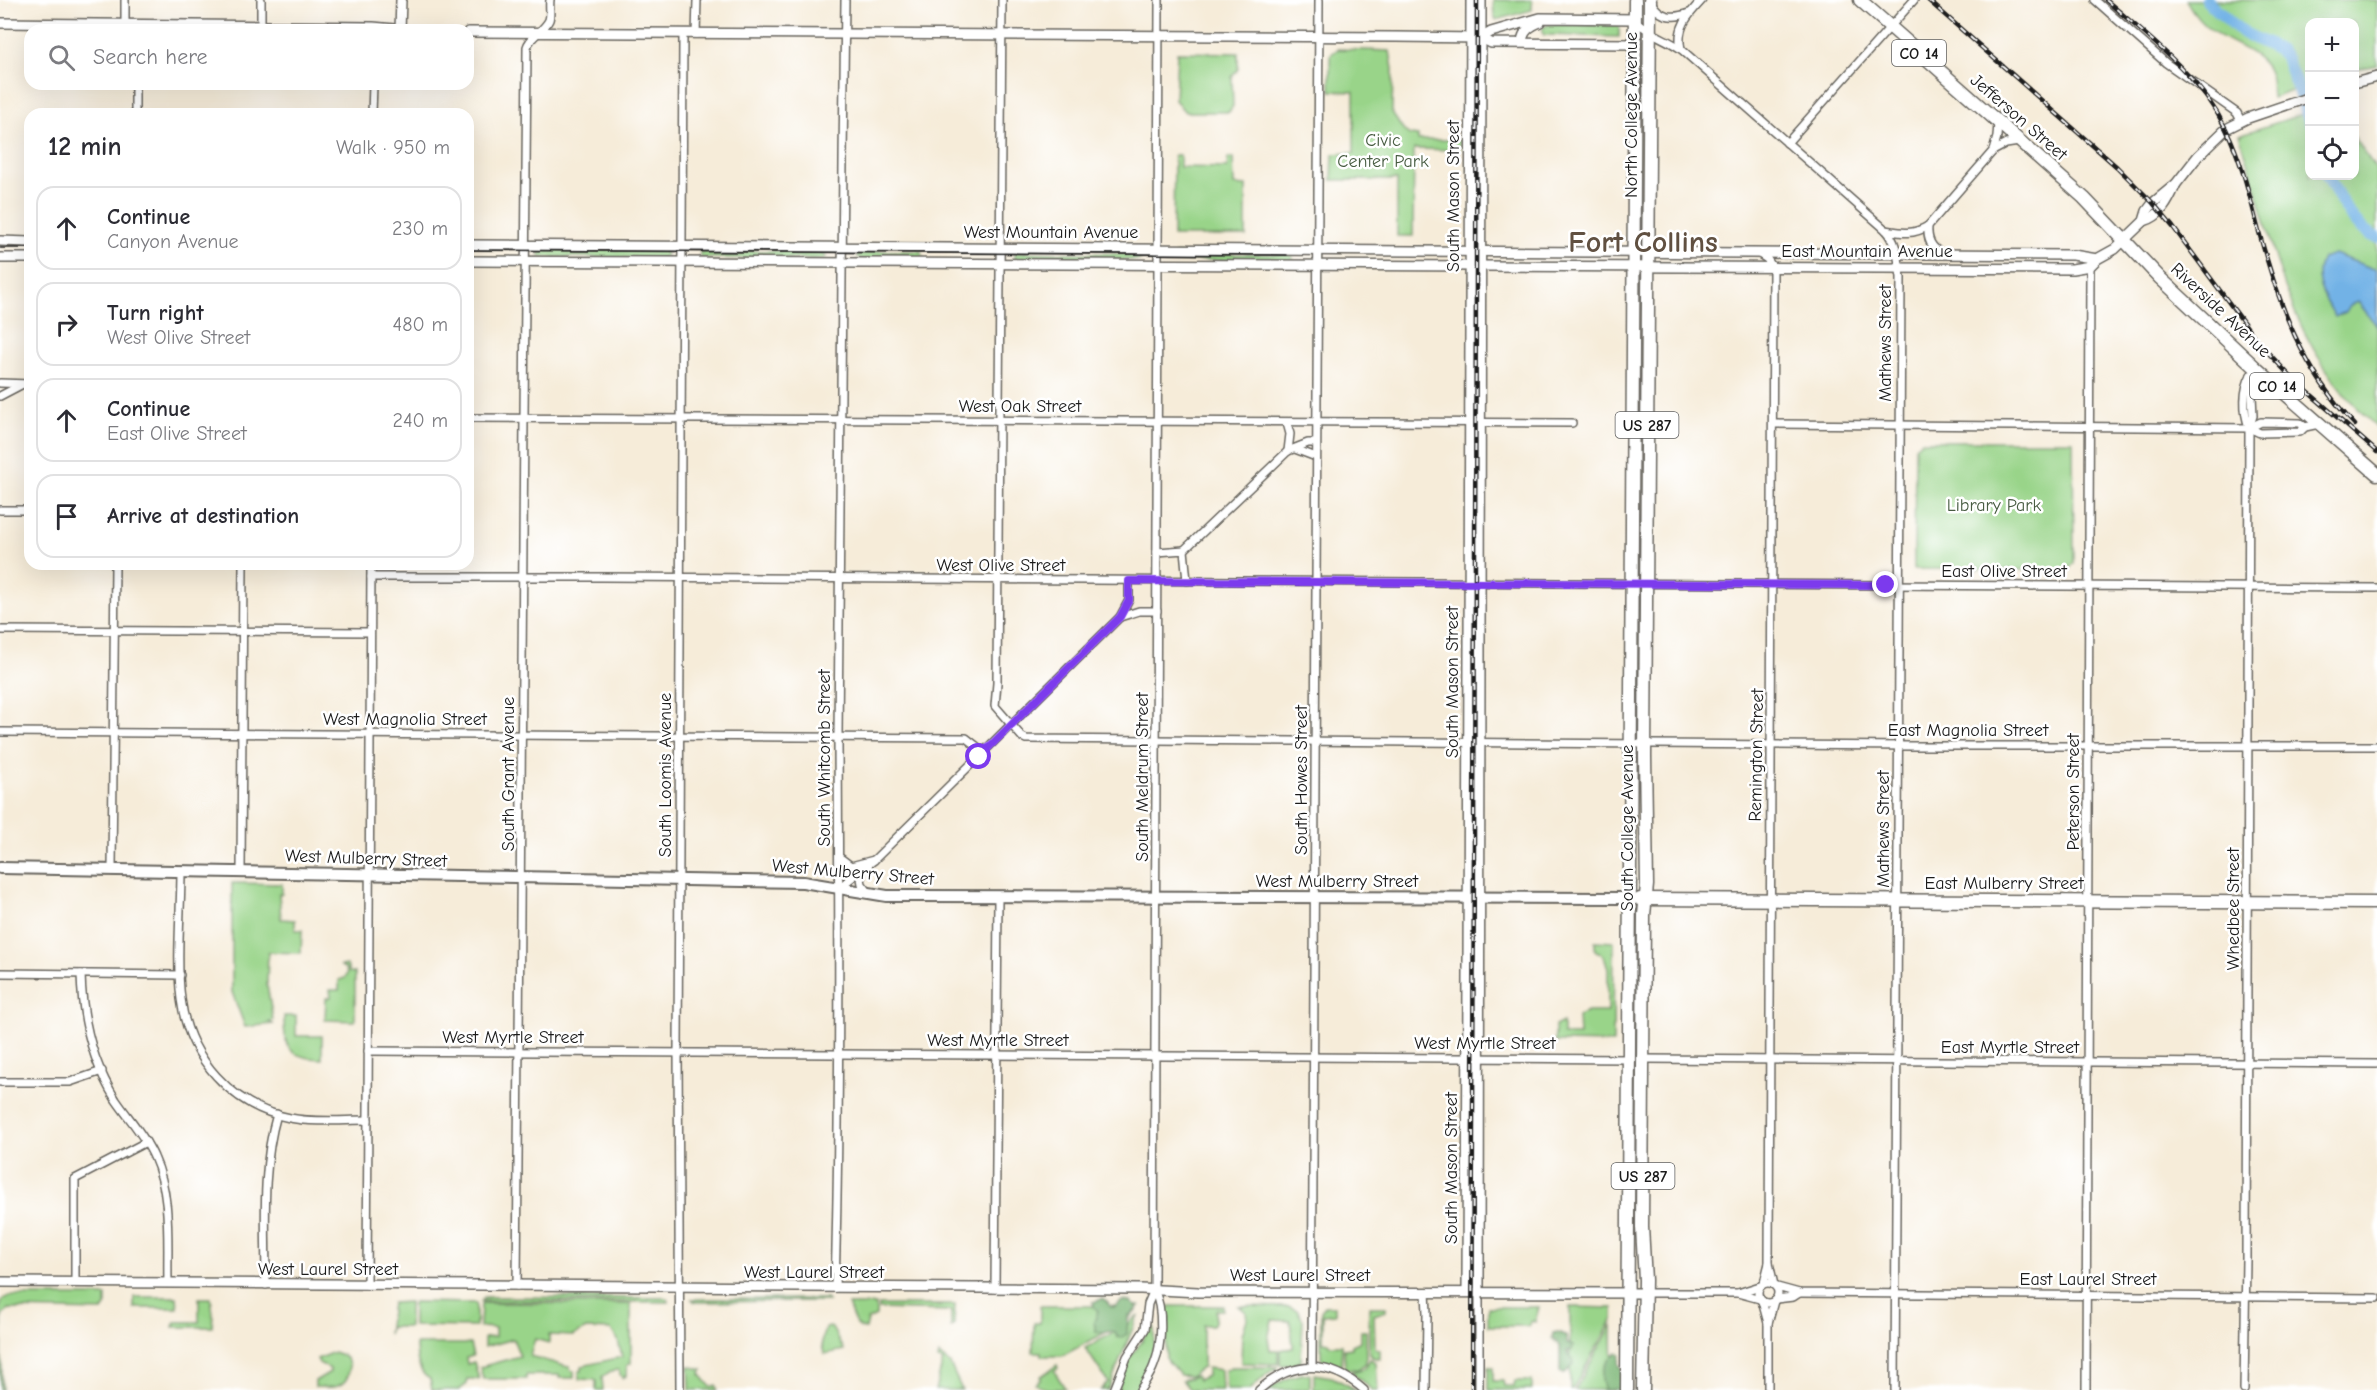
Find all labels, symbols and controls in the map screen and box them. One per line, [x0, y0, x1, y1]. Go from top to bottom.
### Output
map controls [2305, 18, 2359, 180]
button: + [2305, 18, 2359, 72]
search box [24, 24, 474, 90]
street label: North College Avenue [1621, 32, 1642, 198]
road number: CO 14 [1892, 40, 1946, 66]
icon: search [45, 41, 78, 74]
text: Search here [93, 44, 208, 70]
street label: Jefferson Street [1966, 70, 2072, 166]
button: − [2305, 72, 2359, 126]
street label: South Mason Street [1443, 119, 1464, 272]
button: locate [2305, 126, 2359, 180]
park label: Civic Center Park [1337, 130, 1429, 172]
text: 12 min [48, 132, 122, 162]
text: Walk · 950 m [336, 136, 450, 159]
text: Continue [107, 204, 190, 230]
icon: ahead [50, 212, 83, 245]
text: 230 m [392, 217, 448, 240]
street label: West Mountain Avenue [964, 222, 1138, 243]
district label: Fort Collins [1568, 225, 1718, 260]
text: Canyon Avenue [107, 230, 239, 253]
street label: East Mountain Avenue [1781, 241, 1953, 262]
street label: Riverside Avenue [2166, 259, 2275, 362]
street label: Mathews Street [1875, 283, 1896, 402]
text: Turn right [107, 300, 204, 326]
icon: right [50, 308, 83, 341]
text: 480 m [393, 313, 448, 336]
text: West Olive Street [107, 326, 250, 349]
road number: CO 14 [2250, 373, 2304, 399]
text: Continue [107, 396, 190, 422]
street label: West Oak Street [959, 396, 1082, 417]
icon: ahead [50, 404, 83, 437]
text: 240 m [393, 409, 448, 432]
road number: US 287 [1616, 412, 1678, 438]
text: East Olive Street [107, 422, 247, 445]
park label: Library Park [1947, 495, 2042, 516]
icon: arrive [50, 500, 83, 533]
text: Arrive at destination [107, 503, 299, 529]
street label: West Olive Street [937, 555, 1066, 576]
street label: East Olive Street [1941, 561, 2068, 582]
route end [1872, 571, 1898, 597]
street label: South Mason Street [1442, 605, 1463, 758]
street label: South Whitcomb Street [814, 669, 835, 847]
street label: Remington Street [1745, 687, 1768, 822]
street label: South Meldrum Street [1132, 691, 1153, 862]
street label: South Loomis Avenue [655, 693, 676, 857]
street label: South Grant Avenue [498, 697, 519, 851]
street label: South Howes Street [1291, 704, 1312, 855]
street label: West Magnolia Street [323, 709, 488, 730]
street label: East Magnolia Street [1888, 720, 2049, 741]
street label: Peterson Street [2063, 733, 2084, 851]
route start [965, 743, 991, 769]
street label: South College Avenue [1617, 745, 1638, 911]
street label: Mathews Street [1873, 769, 1894, 888]
street label: West Mulberry Street [284, 845, 448, 872]
street label: Whedbee Street [2223, 847, 2244, 970]
street label: West Mulberry Street [771, 855, 936, 890]
street label: West Mulberry Street [1256, 871, 1419, 892]
street label: East Mulberry Street [1924, 873, 2084, 894]
street label: West Myrtle Street [442, 1027, 585, 1048]
street label: West Myrtle Street [927, 1030, 1070, 1051]
street label: West Myrtle Street [1414, 1033, 1557, 1054]
street label: East Myrtle Street [1941, 1037, 2080, 1058]
street label: South Mason Street [1441, 1091, 1462, 1244]
road number: US 287 [1612, 1163, 1674, 1189]
street label: West Laurel Street [258, 1259, 399, 1280]
street label: West Laurel Street [744, 1262, 885, 1283]
street label: West Laurel Street [1230, 1265, 1371, 1286]
street label: East Laurel Street [2020, 1269, 2157, 1290]

